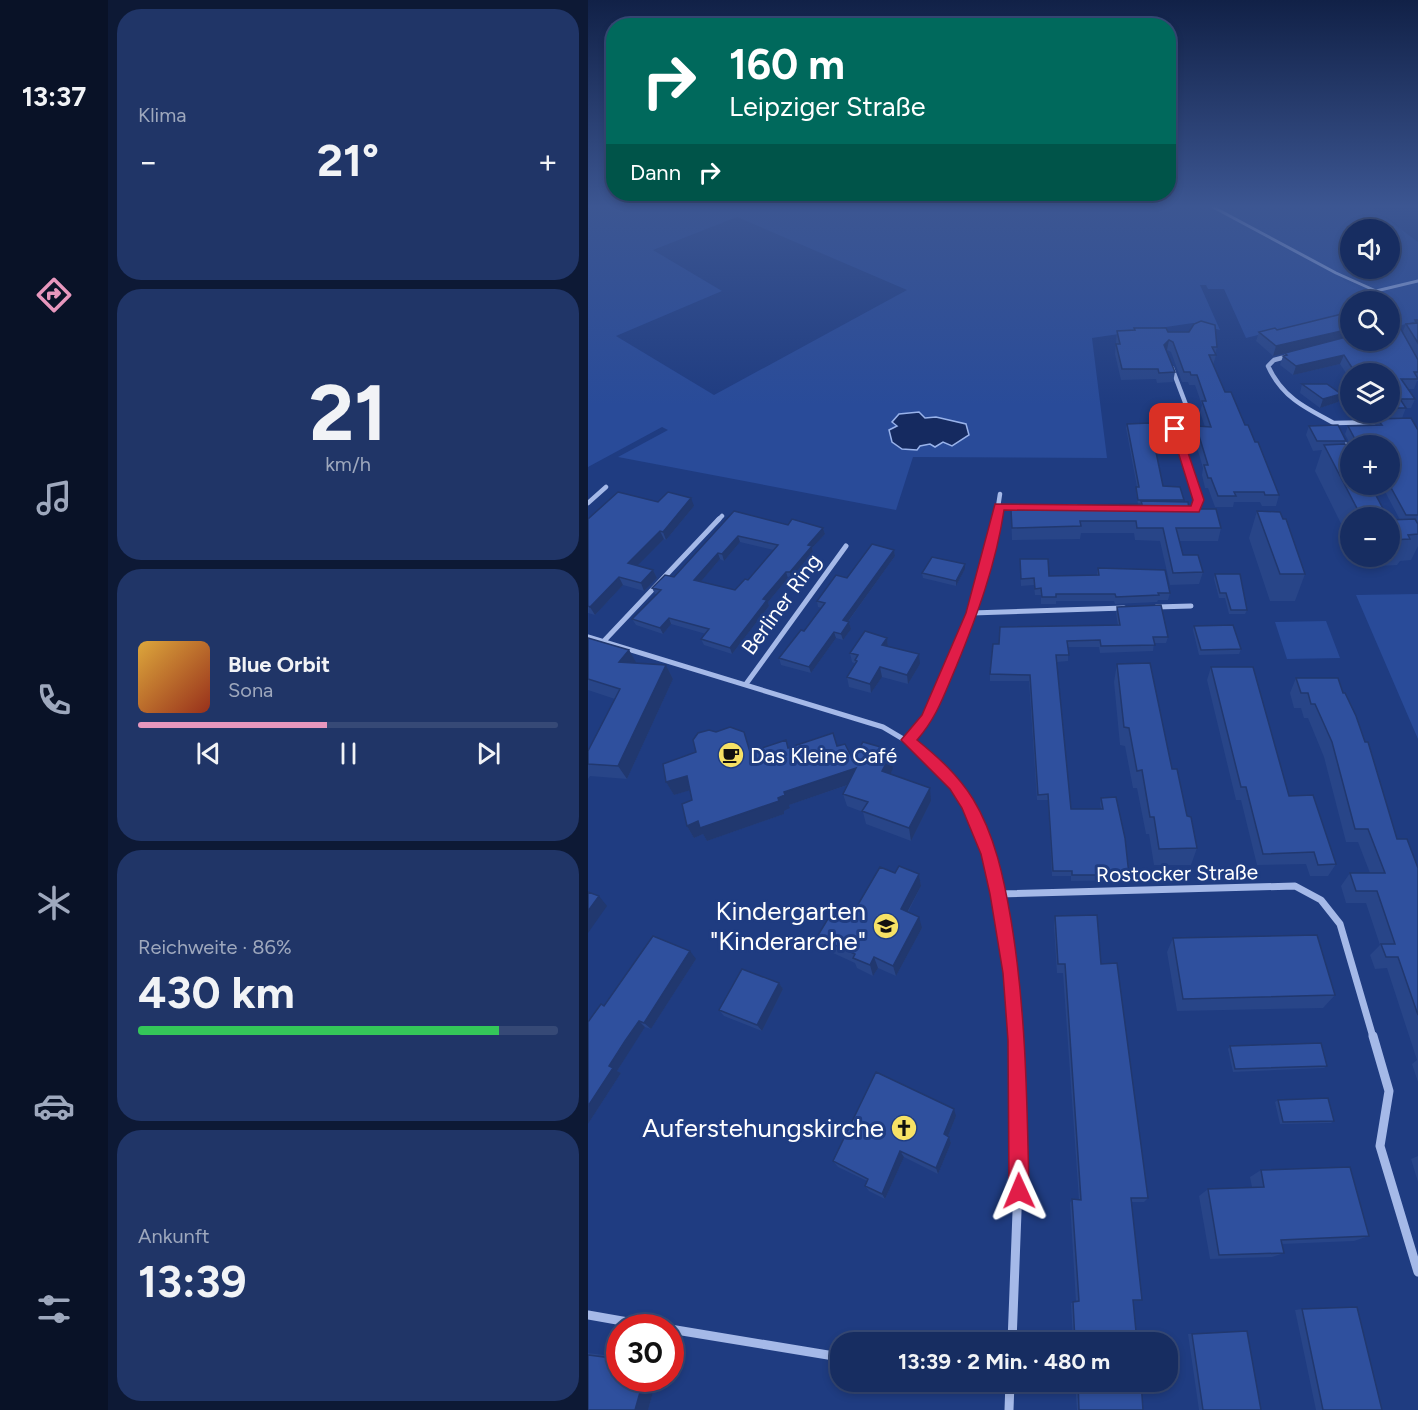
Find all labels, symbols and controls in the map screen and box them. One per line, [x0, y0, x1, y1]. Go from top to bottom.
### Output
text: 160 m [729, 39, 845, 90]
icon: right [630, 42, 708, 120]
text: 13:37 [22, 80, 86, 113]
text: Leipziger Straße [729, 90, 926, 123]
text: Klima [138, 103, 186, 127]
text: 21° [317, 133, 379, 187]
text: − [138, 142, 159, 181]
text: + [537, 142, 558, 181]
icon: right [693, 156, 726, 189]
text: Dann [630, 159, 681, 186]
map controls [1340, 219, 1400, 567]
button: sound [1340, 219, 1400, 279]
icon: directions [33, 274, 75, 316]
button: search [1340, 291, 1400, 351]
button: layers [1340, 363, 1400, 423]
text: 21 [309, 366, 387, 460]
pin [1149, 403, 1200, 454]
icon: arrive [1158, 412, 1191, 445]
button: + [1340, 435, 1400, 495]
text: km/h [325, 452, 371, 476]
icon: music [33, 477, 75, 519]
button: − [1340, 507, 1400, 567]
street label: Berliner Ring [736, 549, 826, 659]
text: Blue Orbit [228, 651, 330, 678]
text: Sona [228, 678, 273, 702]
icon: phone [33, 679, 75, 721]
icon: previous [192, 737, 225, 770]
icon: pause [332, 737, 365, 770]
icon: next [472, 737, 505, 770]
cafe icon: Das Kleine Café [716, 740, 746, 770]
place label: Das Kleine Café [750, 743, 897, 768]
street label: Rostocker Straße [1096, 859, 1258, 887]
icon: climate [33, 882, 75, 924]
place label: Kindergarten "Kinderarche" [710, 895, 866, 957]
school or university icon: Kindergarten "Kinderarche" [871, 911, 901, 941]
text: Reichweite · 86% [138, 935, 292, 959]
text: 430 km [138, 965, 295, 1019]
icon: car [33, 1085, 75, 1127]
place label: Auferstehungskirche [642, 1112, 884, 1144]
church icon: Auferstehungskirche [889, 1113, 919, 1143]
position arrow [987, 1159, 1051, 1223]
text: Ankunft [138, 1224, 210, 1248]
text: 13:39 [138, 1254, 247, 1308]
icon: filters [33, 1288, 75, 1330]
speed limit sign: 30 [606, 1314, 684, 1392]
text: 13:39 · 2 Min. · 480 m [898, 1348, 1110, 1375]

